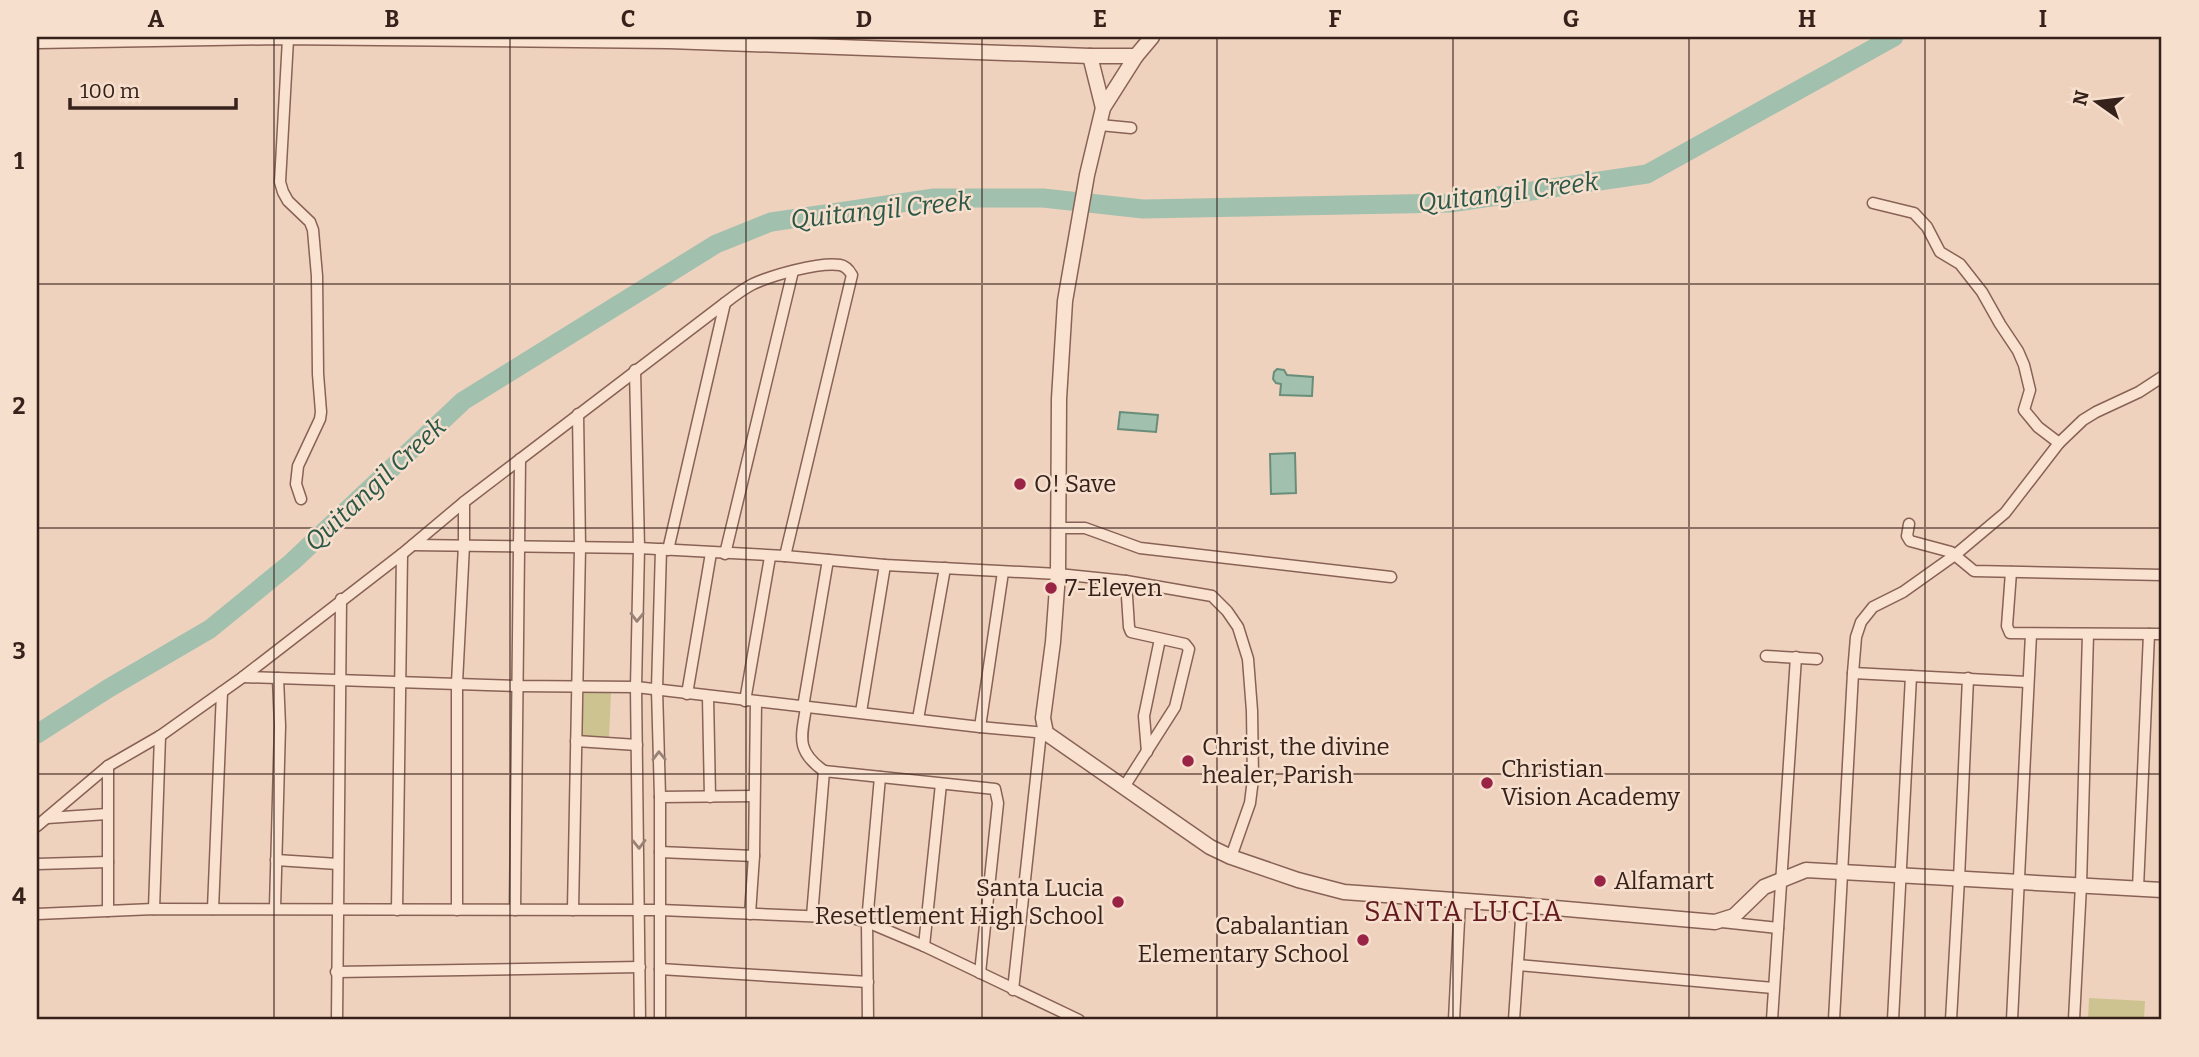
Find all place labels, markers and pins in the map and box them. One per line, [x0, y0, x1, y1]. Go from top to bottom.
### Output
place label: O! Save [1034, 470, 1116, 498]
marker: O! Save [1012, 476, 1028, 492]
place label: 7-Eleven [1065, 574, 1162, 602]
marker: 7-Eleven [1043, 580, 1059, 596]
place label: Christ, the divine healer, Parish [1202, 733, 1390, 789]
marker: Christ, the divine healer, Parish [1180, 753, 1196, 769]
place label: Christian Vision Academy [1501, 755, 1680, 811]
marker: Christian Vision Academy [1479, 775, 1495, 791]
place label: Alfamart [1614, 867, 1715, 895]
marker: Alfamart [1592, 873, 1608, 889]
place label: Santa Lucia Resettlement High School [815, 874, 1104, 930]
marker: Santa Lucia Resettlement High School [1110, 894, 1126, 910]
place label: Cabalantian Elementary School [1137, 912, 1349, 968]
marker: Cabalantian Elementary School [1355, 932, 1371, 948]

